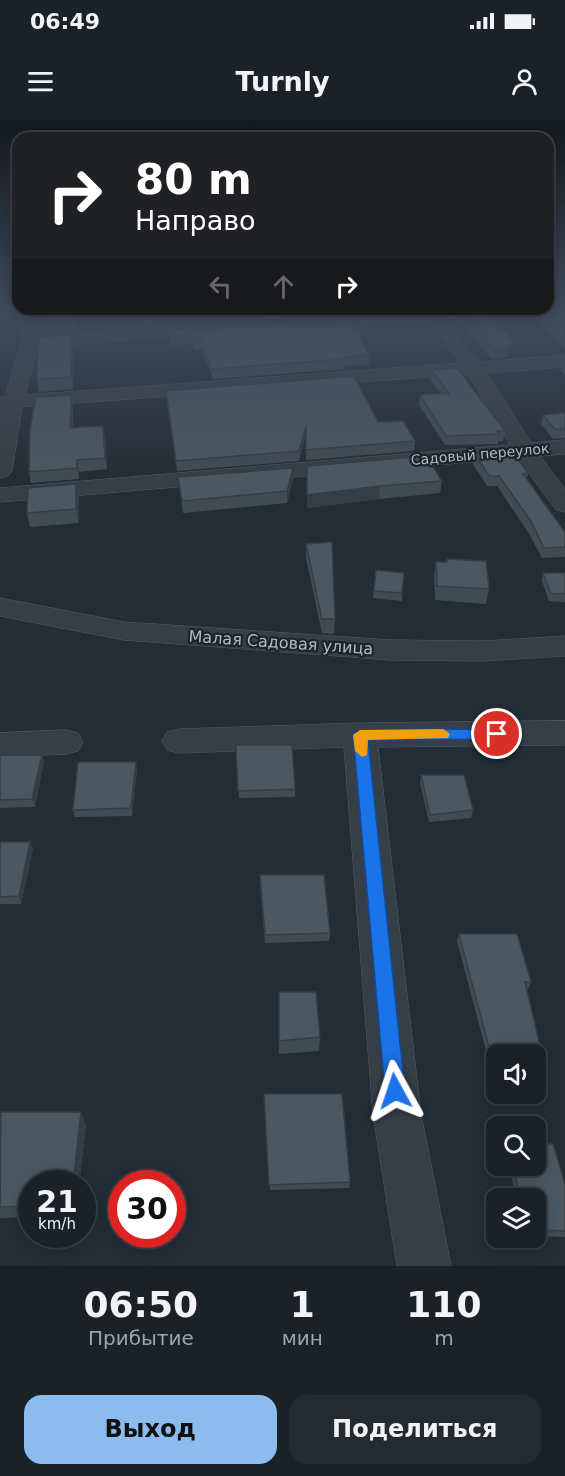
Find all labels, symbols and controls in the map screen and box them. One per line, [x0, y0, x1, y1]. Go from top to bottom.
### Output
text: 06:49 [30, 9, 100, 34]
icon: menu [24, 65, 57, 98]
icon: person [508, 65, 541, 98]
text: Turnly [235, 66, 330, 97]
text: 80 m [135, 155, 252, 204]
icon: right [36, 156, 114, 234]
text: Направо [135, 205, 256, 236]
icon: left [204, 270, 237, 303]
icon: ahead [267, 270, 300, 303]
icon: right [330, 270, 363, 303]
street label: Садовый переулок [410, 440, 550, 468]
street label: Малая Садовая улица [188, 627, 374, 658]
pin [471, 708, 522, 759]
icon: arrive [480, 717, 513, 750]
map controls [486, 1044, 546, 1248]
button: sound [486, 1044, 546, 1104]
position arrow [363, 1059, 427, 1123]
button: search [486, 1116, 546, 1176]
speed limit sign: 30 [108, 1170, 186, 1248]
text: 21 [36, 1184, 78, 1219]
button: layers [486, 1188, 546, 1248]
text: km/h [38, 1215, 76, 1233]
text: 06:50 [84, 1284, 198, 1325]
text: 1 [290, 1284, 315, 1325]
text: 110 [406, 1284, 481, 1325]
text: Прибытие [88, 1326, 194, 1350]
text: мин [282, 1326, 323, 1350]
text: m [434, 1326, 454, 1350]
button: Выход [24, 1395, 277, 1464]
button: Поделиться [289, 1395, 541, 1464]

